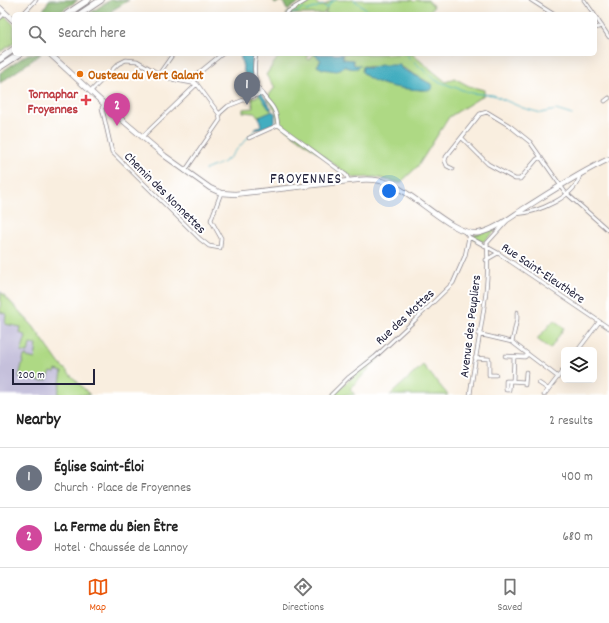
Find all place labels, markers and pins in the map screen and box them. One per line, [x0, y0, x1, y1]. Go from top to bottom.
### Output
place label: Ousteau du Vert Galant [88, 67, 204, 86]
marker: Ousteau du Vert Galant [75, 69, 85, 79]
pin: 1 [234, 72, 260, 105]
place label: Tornaphar Froyennes [27, 86, 79, 120]
pin: 2 [104, 93, 130, 126]
marker: Tornaphar Froyennes [81, 95, 91, 105]

